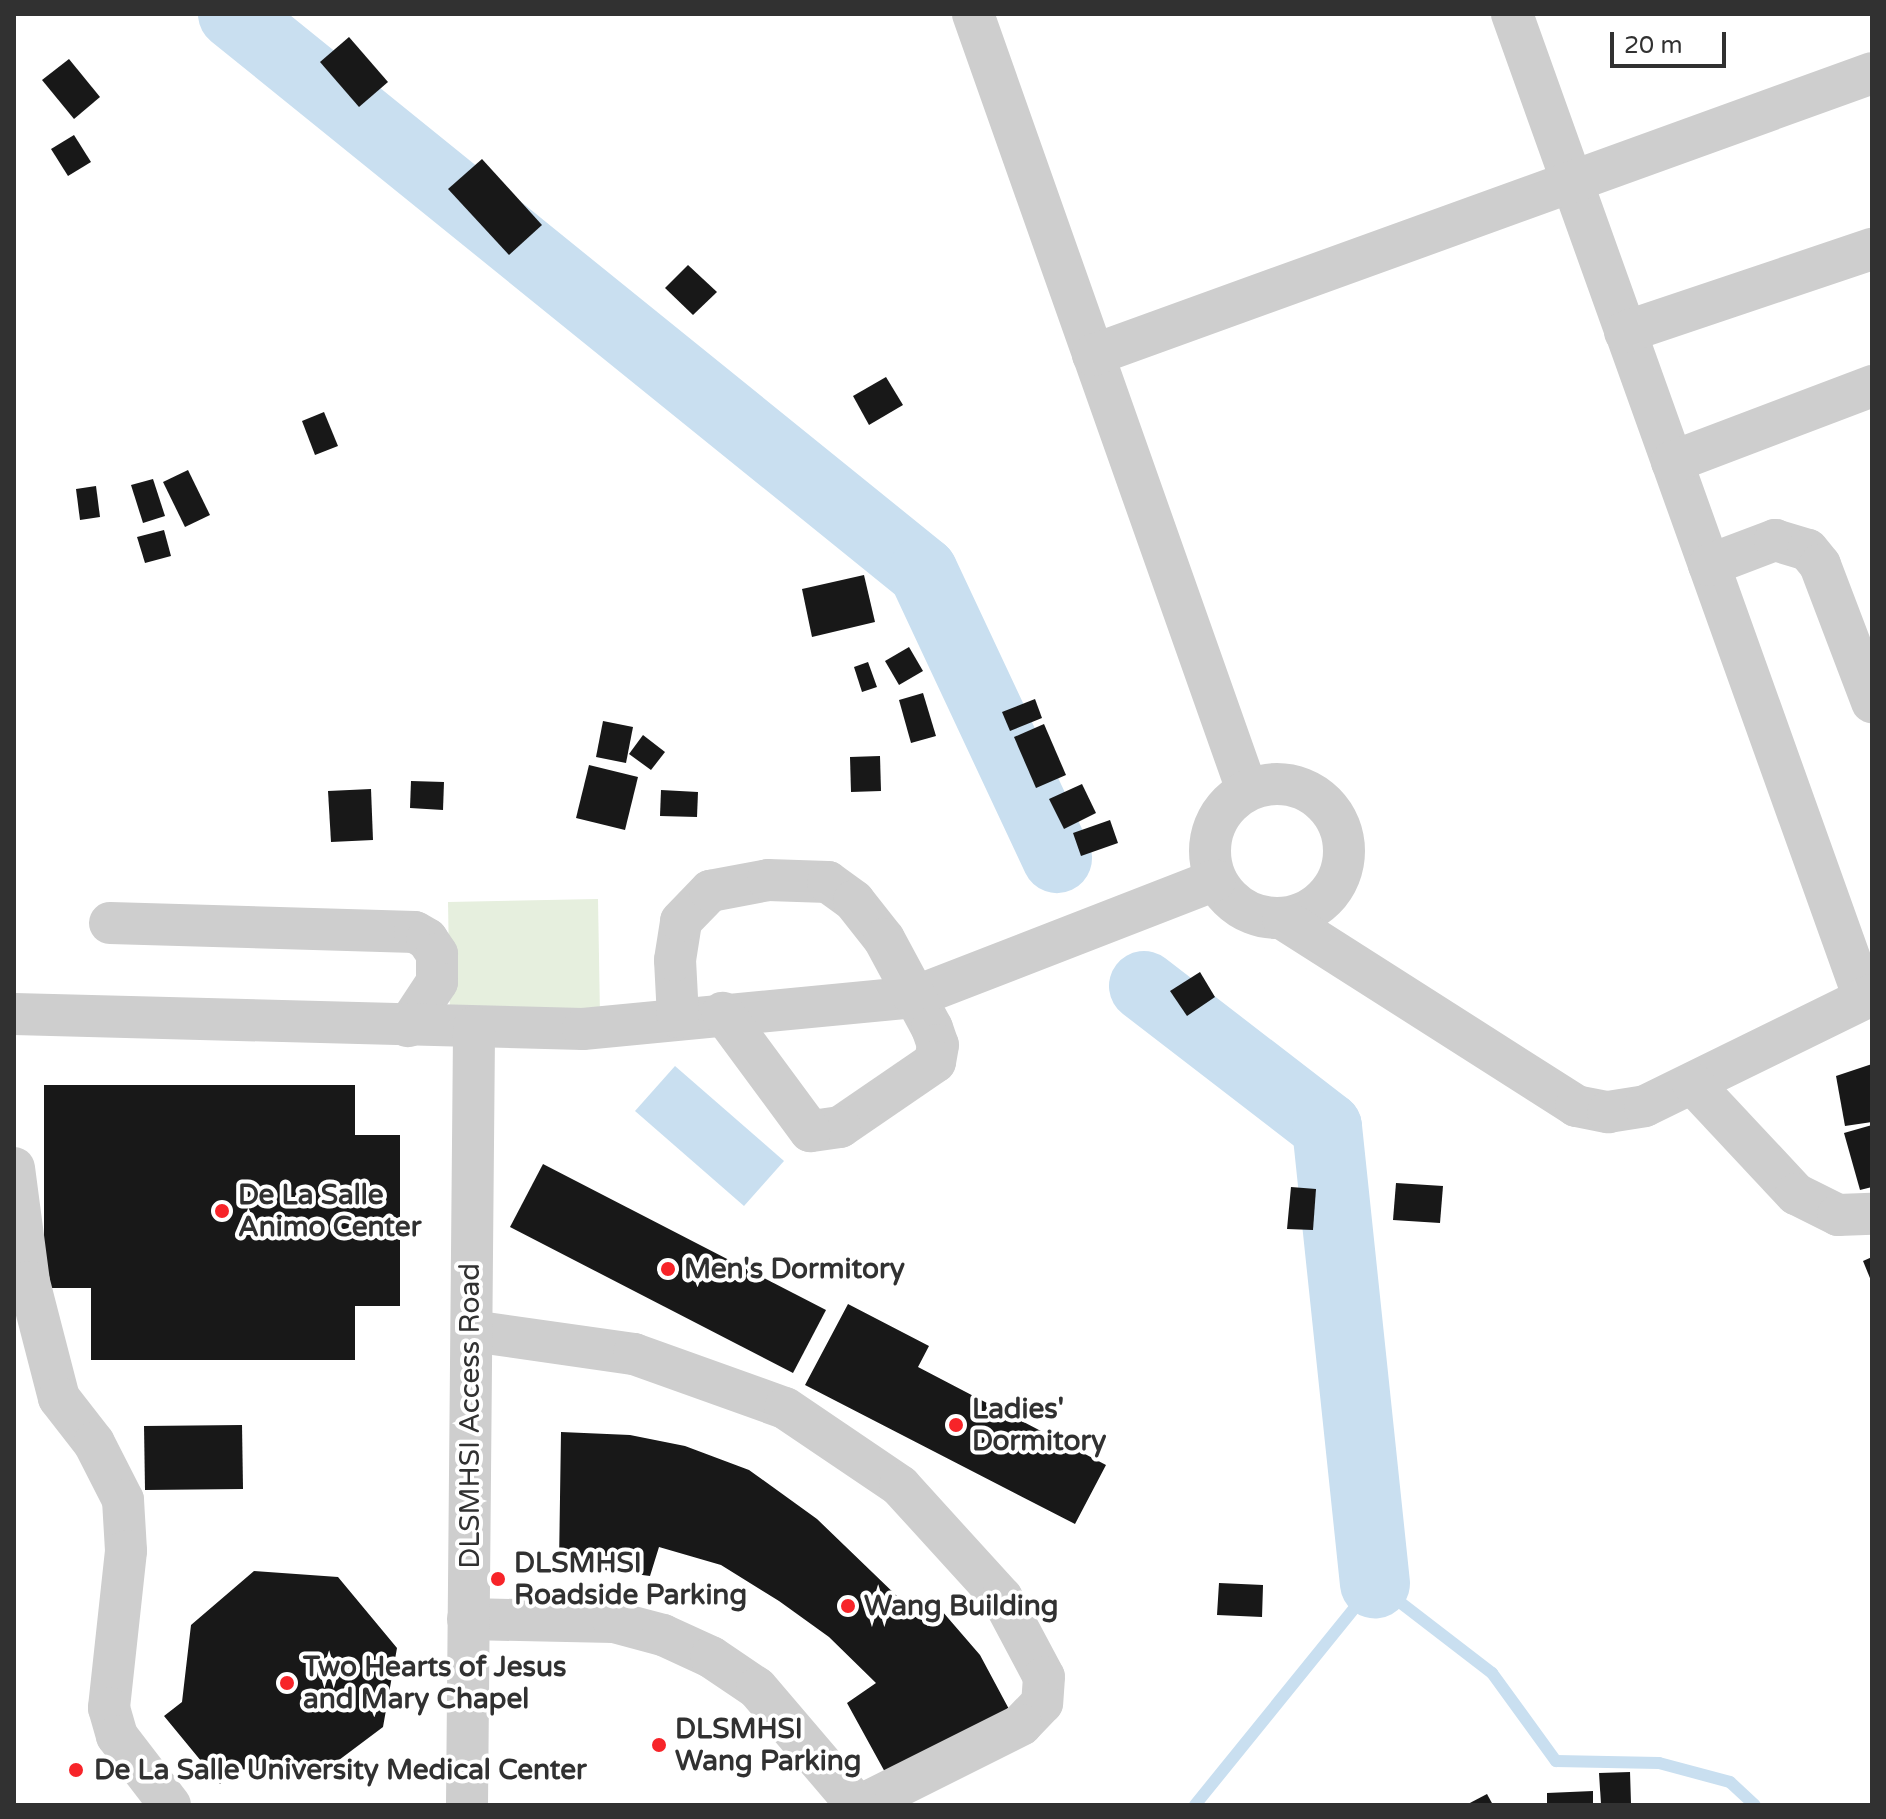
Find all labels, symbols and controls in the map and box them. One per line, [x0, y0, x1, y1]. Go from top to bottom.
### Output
scale bar [1614, 16, 1730, 66]
text: 20 m [1624, 31, 1682, 60]
place label: De La Salle Animo Center [238, 1178, 421, 1244]
marker: De La Salle Animo Center [213, 1202, 231, 1220]
place label: Men's Dormitory [684, 1252, 905, 1286]
marker: Men's Dormitory [659, 1260, 677, 1278]
street label: DLSMHSI Access Road [453, 1263, 487, 1569]
place label: Ladies' Dormitory [972, 1392, 1106, 1458]
marker: Ladies' Dormitory [947, 1416, 965, 1434]
place label: DLSMHSI Roadside Parking [514, 1546, 747, 1612]
marker: DLSMHSI Roadside Parking [489, 1570, 507, 1588]
place label: Wang Building [864, 1589, 1058, 1623]
marker: Wang Building [839, 1597, 857, 1615]
place label: Two Hearts of Jesus and Mary Chapel [303, 1650, 567, 1716]
marker: Two Hearts of Jesus and Mary Chapel [278, 1674, 296, 1692]
place label: DLSMHSI Wang Parking [675, 1712, 861, 1778]
marker: DLSMHSI Wang Parking [650, 1736, 668, 1754]
place label: De La Salle University Medical Center [94, 1753, 587, 1787]
marker: De La Salle University Medical Center [65, 1759, 87, 1781]

